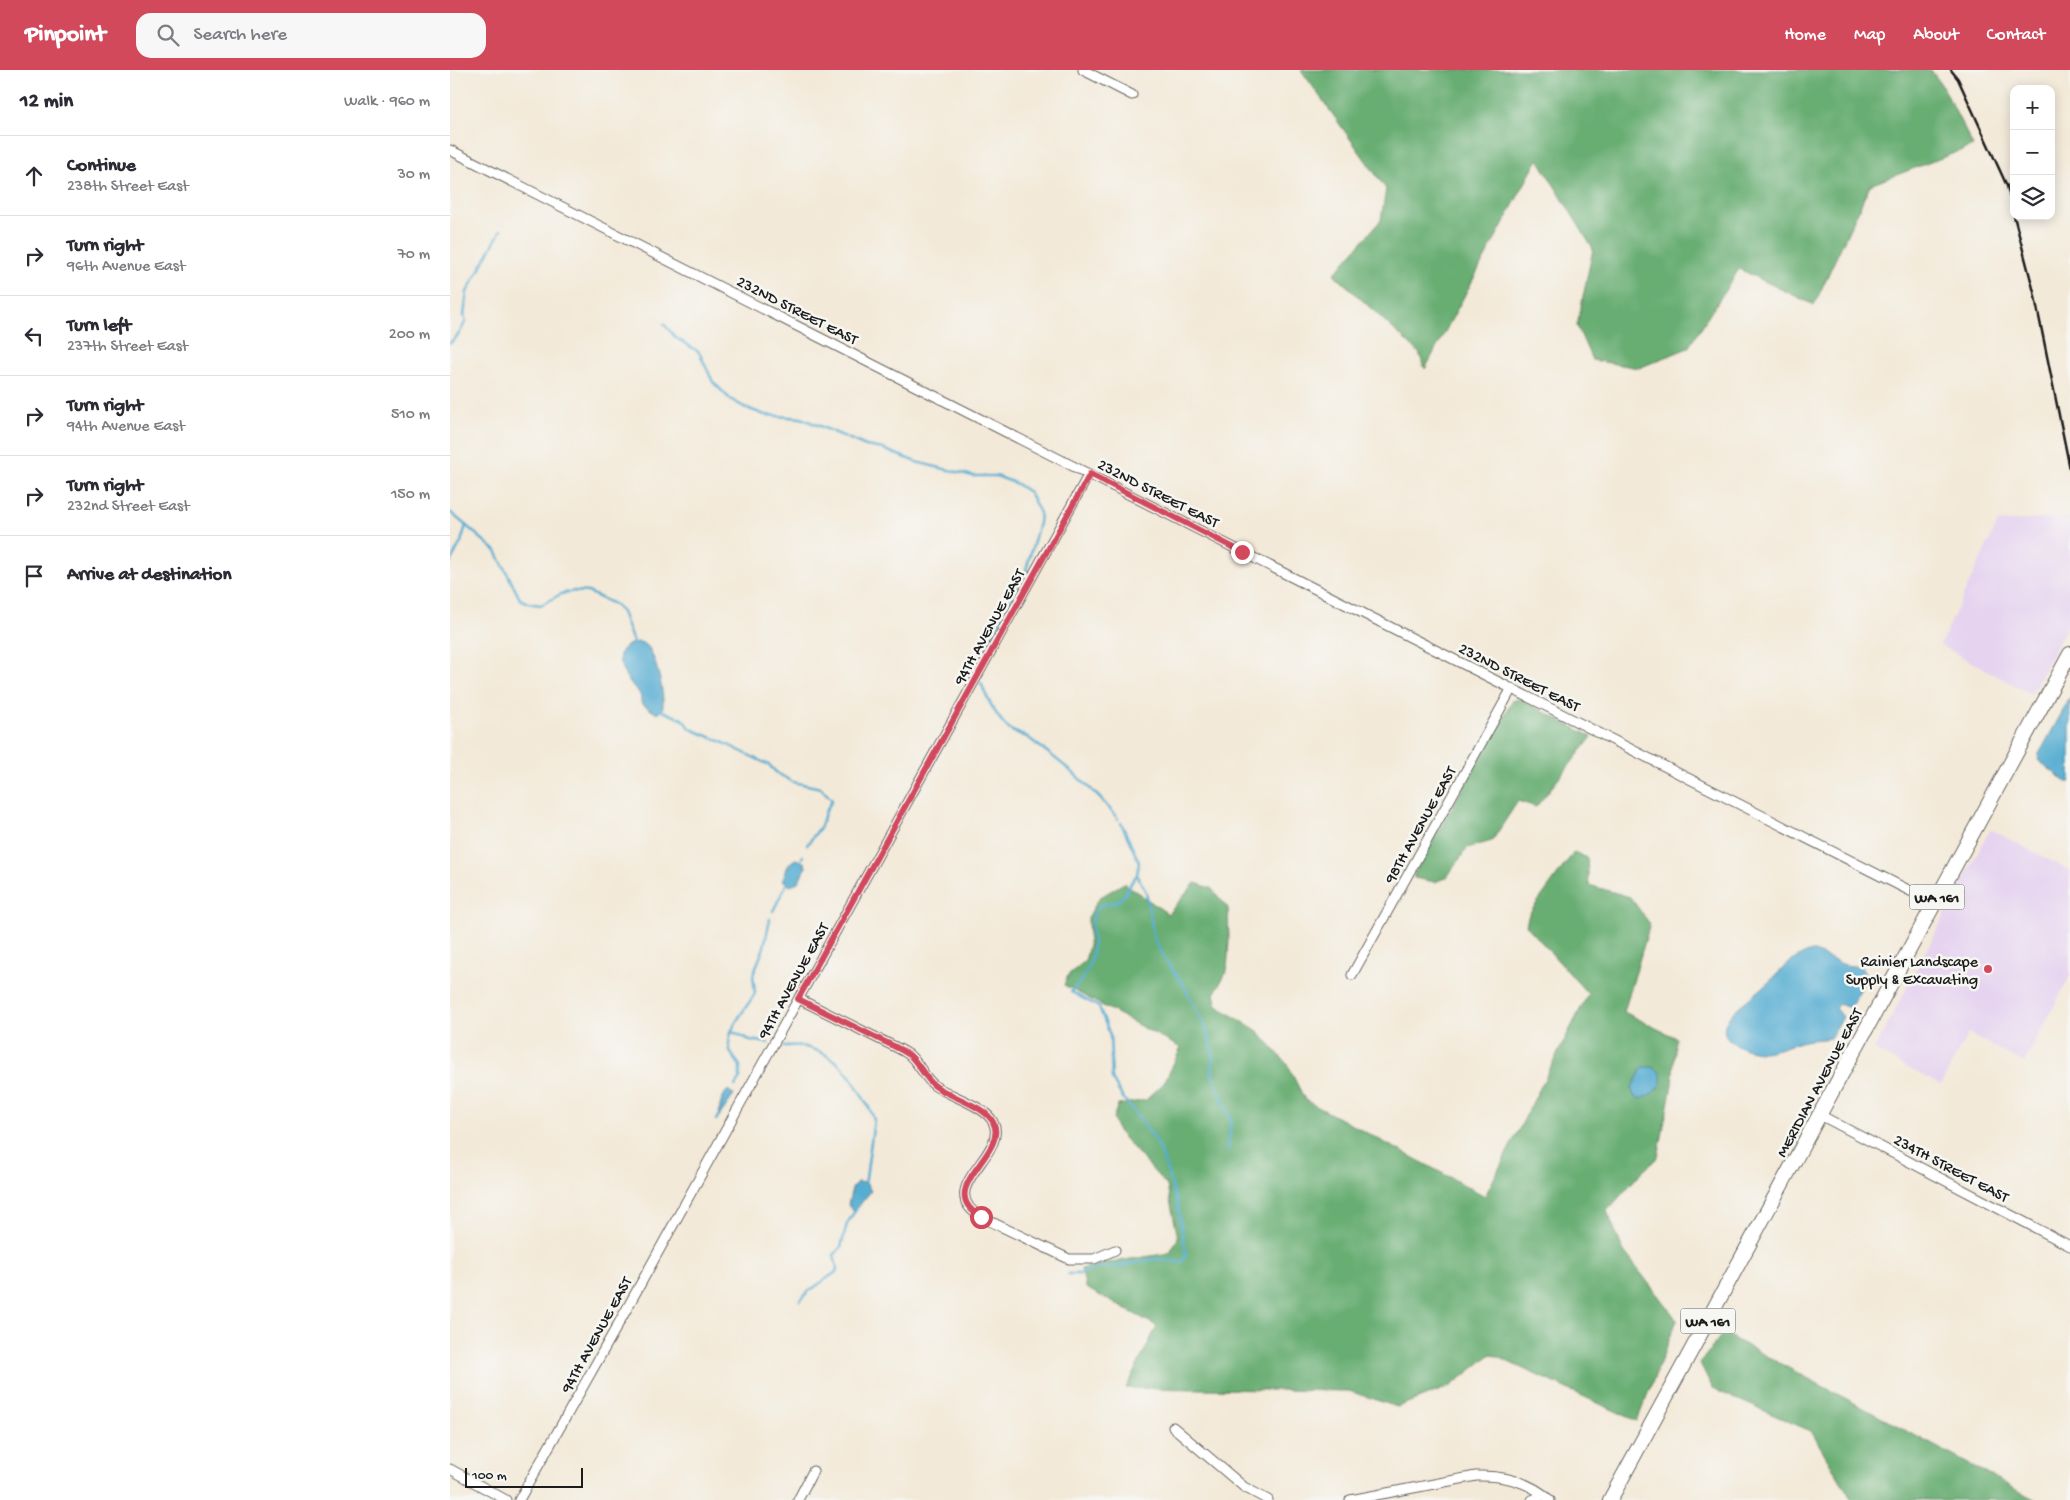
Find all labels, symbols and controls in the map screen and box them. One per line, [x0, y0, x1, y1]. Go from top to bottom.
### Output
search box [136, 13, 486, 58]
text: Pinpoint [25, 21, 106, 50]
icon: search [154, 21, 182, 49]
text: Search here [194, 24, 287, 47]
text: Home [1784, 25, 1826, 46]
text: Map [1854, 25, 1885, 46]
text: About [1913, 25, 1959, 46]
text: Contact [1987, 25, 2045, 46]
map controls [2010, 85, 2055, 220]
button: + [2010, 85, 2055, 130]
text: 12 min [20, 90, 73, 115]
text: Walk · 960 m [344, 93, 430, 112]
button: − [2010, 130, 2055, 175]
text: Continue [67, 155, 136, 178]
icon: ahead [20, 162, 48, 190]
text: 30 m [397, 166, 430, 185]
button: layers [2010, 175, 2055, 220]
text: 238th Street East [67, 178, 189, 197]
text: Turn right [67, 235, 143, 258]
icon: right [20, 242, 48, 270]
text: 70 m [397, 246, 430, 265]
text: 96th Avenue East [67, 258, 185, 277]
street label: 232ND STREET EAST [733, 273, 861, 351]
text: Turn left [67, 315, 131, 338]
icon: left [20, 322, 48, 350]
text: 200 m [389, 326, 430, 345]
text: 237th Street East [67, 338, 188, 357]
text: Turn right [67, 395, 143, 418]
icon: right [20, 402, 48, 430]
text: 510 m [391, 406, 430, 425]
text: 94th Avenue East [67, 418, 185, 437]
street label: 232ND STREET EAST [1094, 456, 1222, 534]
text: Turn right [67, 475, 143, 498]
icon: right [20, 482, 48, 510]
text: 150 m [391, 486, 430, 505]
text: 232nd Street East [67, 498, 189, 517]
route end [1231, 541, 1254, 564]
icon: arrive [20, 562, 48, 590]
text: Arrive at destination [67, 564, 231, 587]
street label: 94TH AVENUE EAST [951, 566, 1031, 690]
street label: 232ND STREET EAST [1455, 640, 1583, 718]
street label: 98TH AVENUE EAST [1382, 763, 1462, 888]
road number: WA 161 [1910, 884, 1964, 910]
street label: 94TH AVENUE EAST [755, 920, 835, 1044]
place label: Rainier Landscape Supply & Excavating [1846, 954, 1979, 991]
marker: Rainier Landscape Supply & Excavating [1982, 963, 1994, 975]
street label: MERIDIAN AVENUE EAST [1774, 1005, 1869, 1161]
street label: 234TH STREET EAST [1890, 1132, 2012, 1209]
route start [970, 1206, 993, 1229]
street label: 94TH AVENUE EAST [558, 1274, 638, 1398]
road number: WA 161 [1680, 1308, 1736, 1334]
scale bar [465, 1465, 582, 1488]
text: 100 m [472, 1468, 507, 1485]

